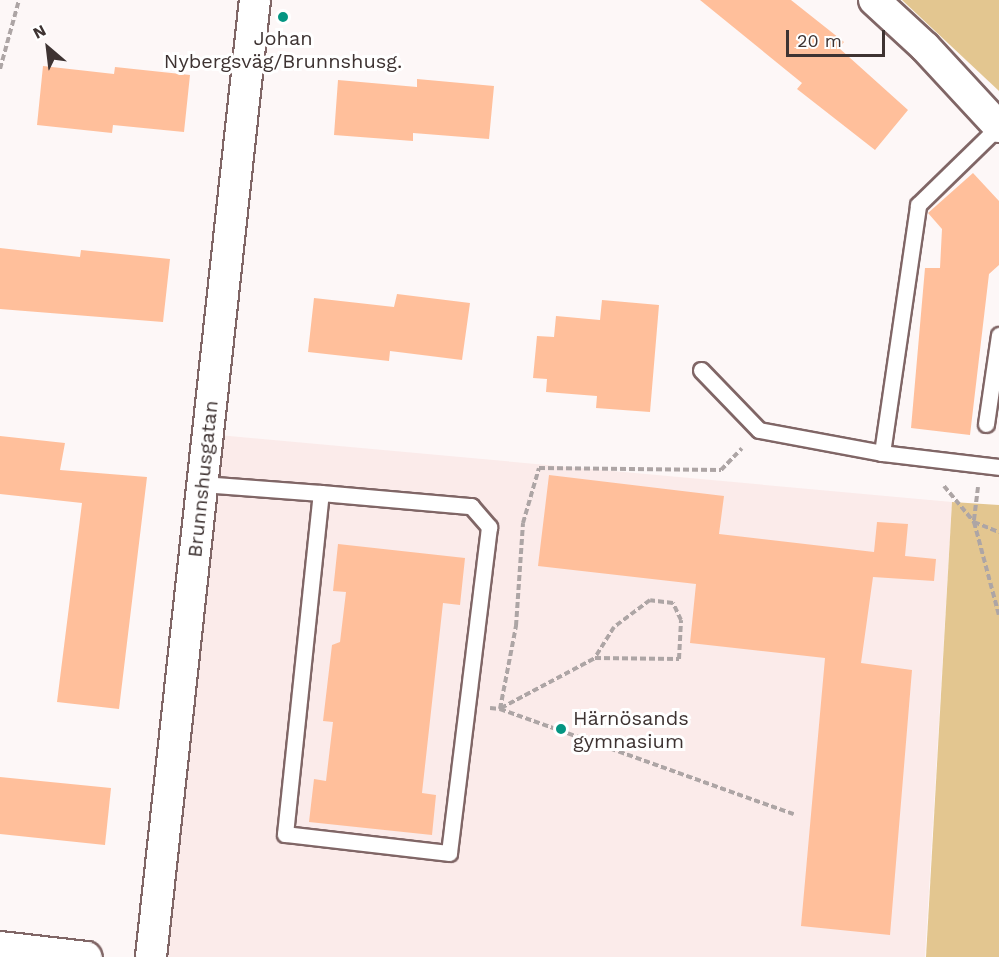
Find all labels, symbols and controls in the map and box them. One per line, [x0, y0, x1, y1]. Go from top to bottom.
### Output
marker: Johan Nybergsväg/Brunnshusg. [276, 10, 290, 24]
north arrow [18, 18, 78, 78]
scale bar [789, 18, 888, 56]
text: N [30, 20, 49, 43]
place label: Johan Nybergsväg/Brunnshusg. [164, 27, 402, 74]
text: 20 m [797, 30, 842, 51]
street label: Brunnshusgatan [183, 399, 223, 559]
place label: Härnösands gymnasium [573, 706, 689, 753]
marker: Härnösands gymnasium [554, 722, 568, 736]

